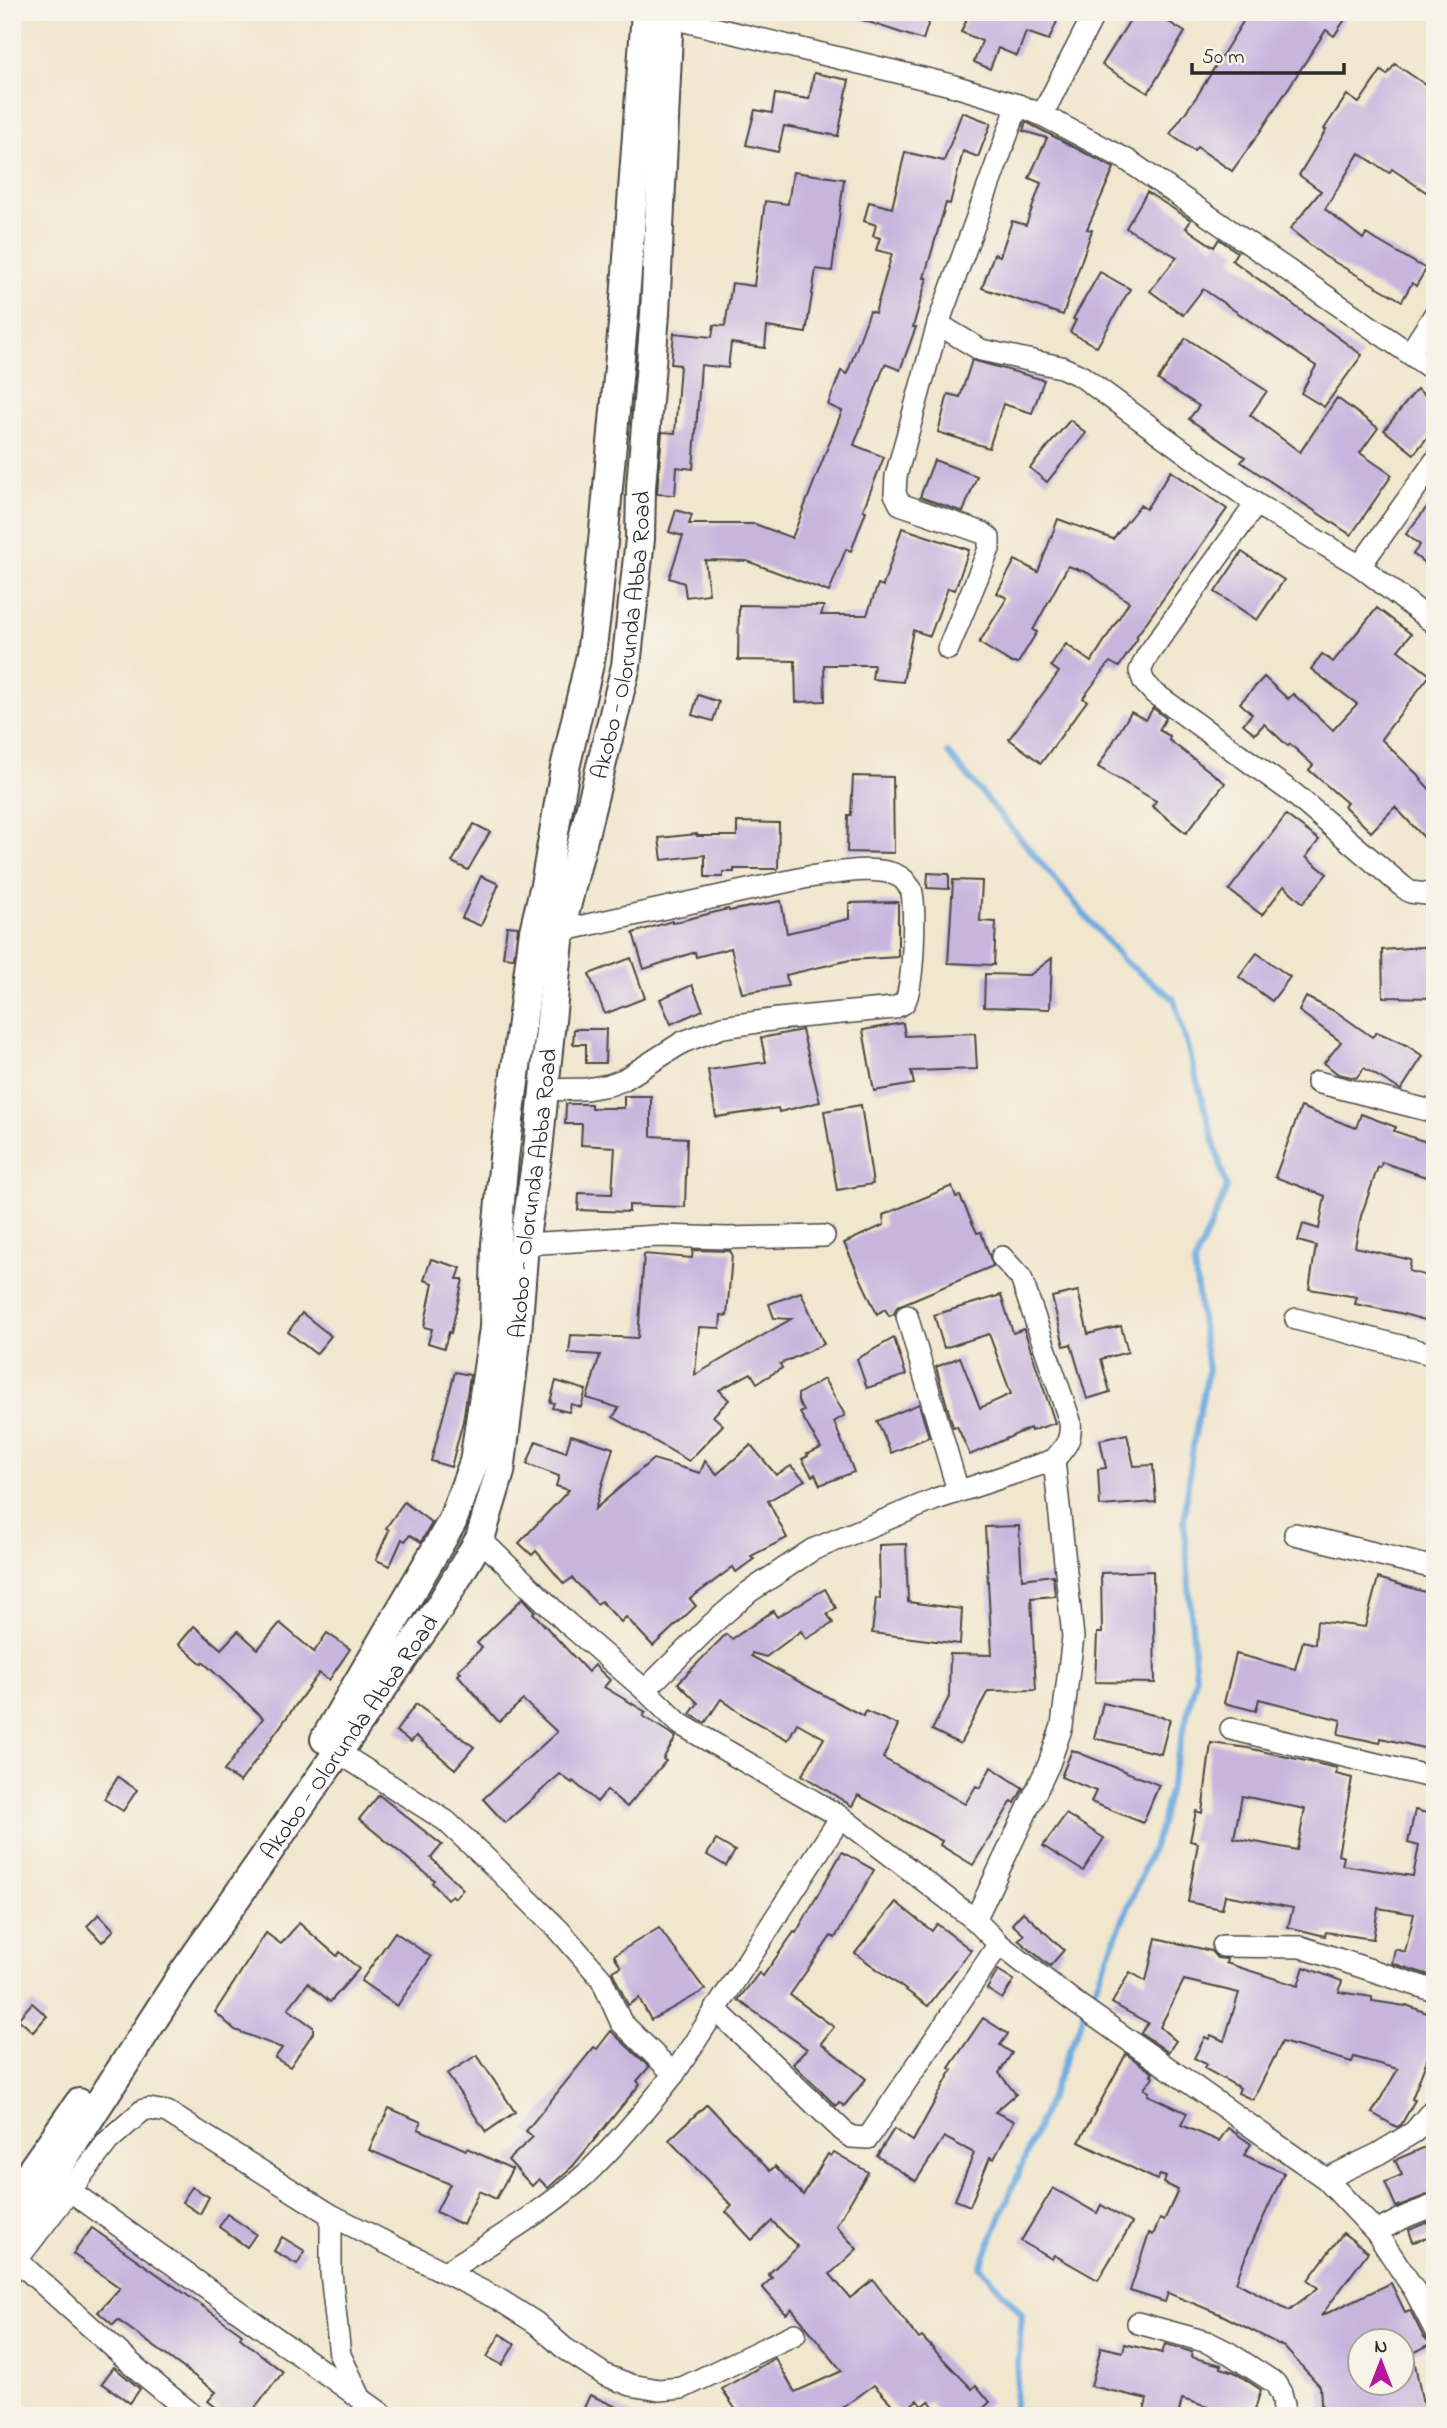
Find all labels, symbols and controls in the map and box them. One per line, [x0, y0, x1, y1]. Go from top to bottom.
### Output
scale bar [1192, 32, 1344, 76]
text: 50 m [1202, 43, 1245, 73]
street label: Akobo - Olorunda Abba Road [583, 490, 661, 783]
street label: Akobo - Olorunda Abba Road [502, 1046, 568, 1340]
street label: Akobo - Olorunda Abba Road [253, 1608, 449, 1868]
north arrow [1346, 2326, 1416, 2396]
text: N [1375, 2334, 1388, 2361]

